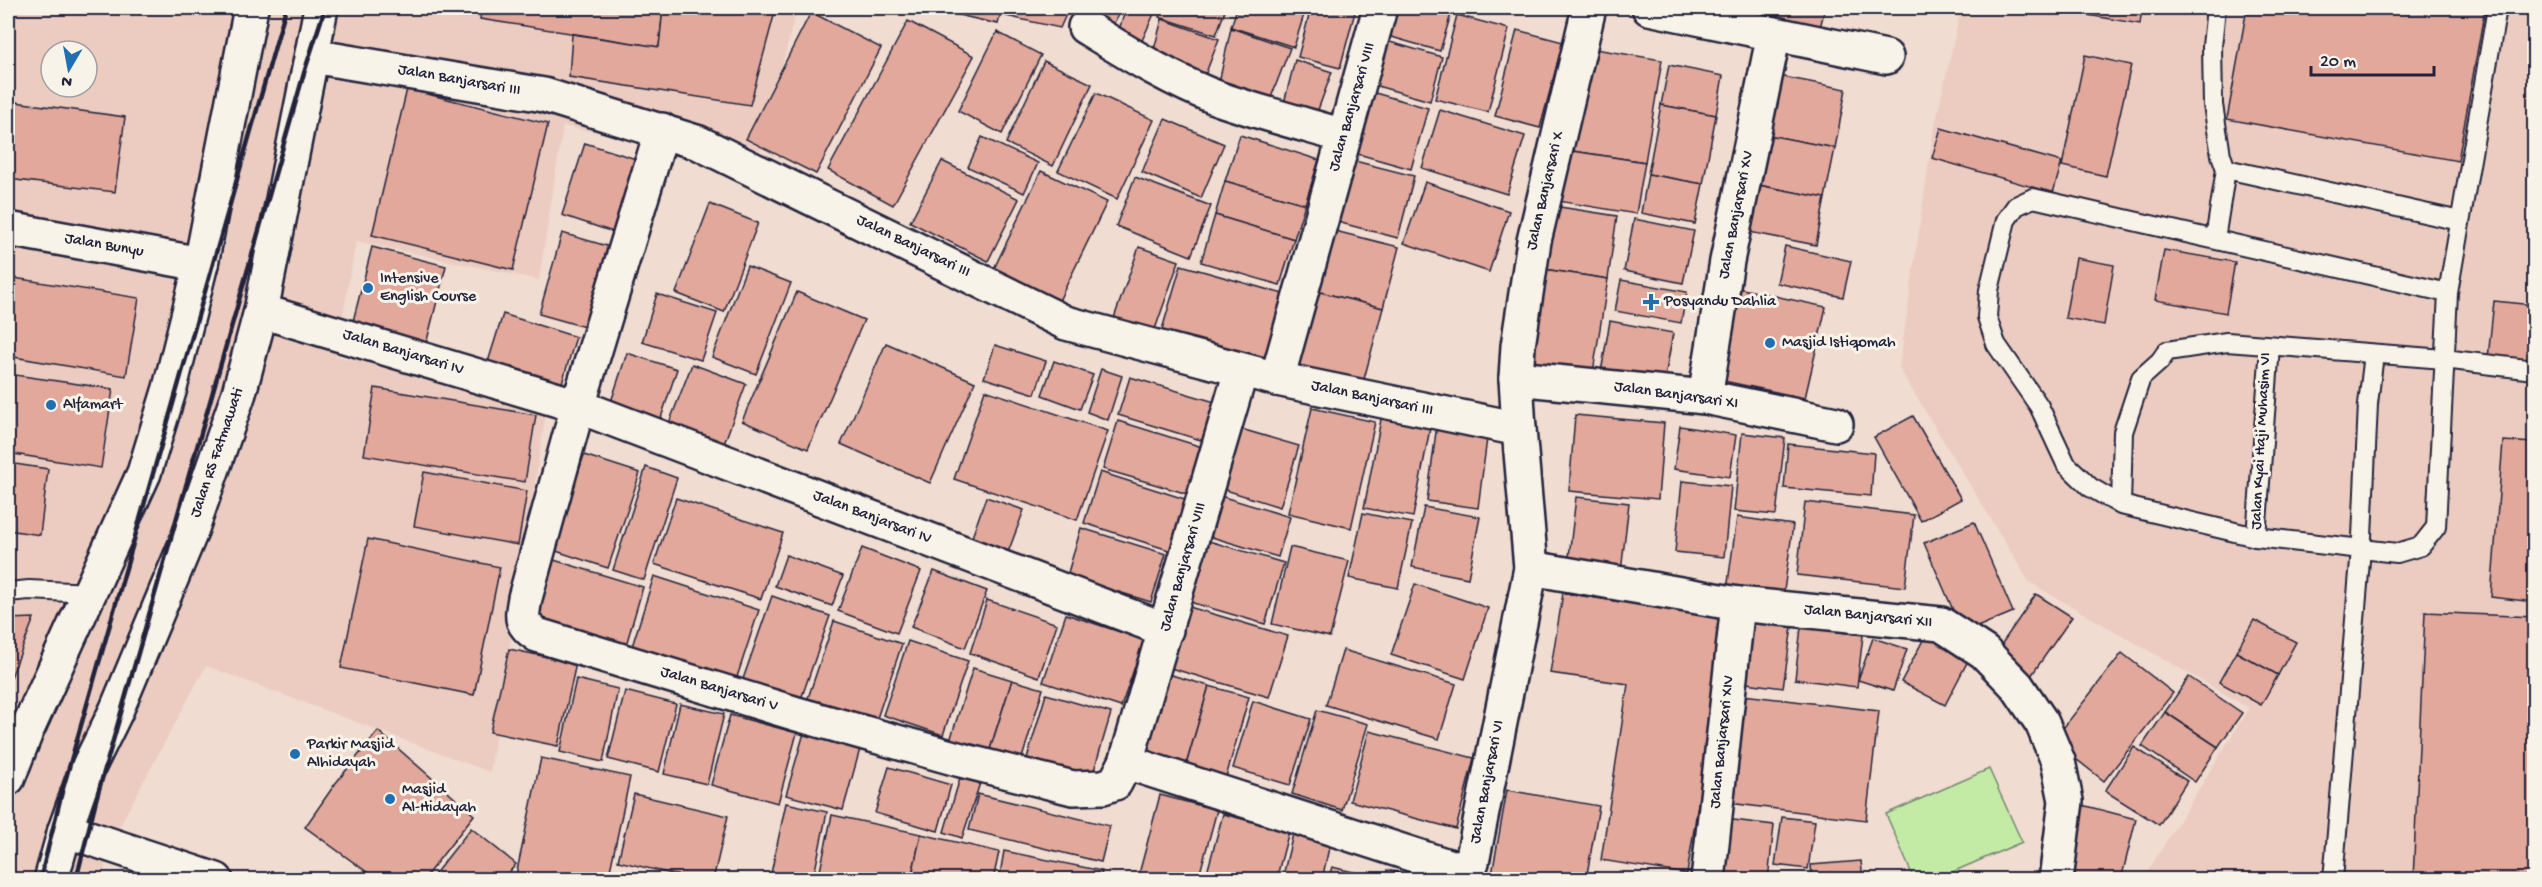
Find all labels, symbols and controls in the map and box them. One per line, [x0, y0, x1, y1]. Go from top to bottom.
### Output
north arrow [39, 39, 99, 99]
scale bar [2311, 39, 2434, 77]
street label: Jalan Banjarsari VIII [1326, 40, 1380, 174]
text: 20 m [2320, 52, 2356, 73]
street label: Jalan Banjarsari III [396, 61, 522, 101]
text: N [60, 70, 74, 91]
street label: Jalan Banjarsari X [1523, 129, 1569, 252]
street label: Jalan Banjarsari XV [1715, 149, 1759, 281]
street label: Jalan Banjarsari III [853, 211, 973, 283]
street label: Jalan Bunyu [63, 230, 145, 262]
place label: Intensive English Course [380, 270, 477, 307]
marker: Intensive English Course [361, 281, 375, 295]
marker: Posyandu Dahlia [1642, 293, 1660, 311]
place label: Posyandu Dahlia [1663, 293, 1777, 312]
street label: Jalan Banjarsari IV [340, 326, 466, 380]
place label: Masjid Istiqomah [1782, 334, 1896, 353]
marker: Masjid Istiqomah [1763, 336, 1777, 350]
street label: Jalan Kyai Haji Muhasim VI [2248, 352, 2276, 530]
street label: Jalan Banjarsari III [1309, 377, 1435, 421]
street label: Jalan Banjarsari XI [1613, 378, 1739, 414]
street label: Jalan RS Fatmawati [187, 386, 249, 520]
place label: Alfamart [63, 396, 124, 415]
marker: Alfamart [44, 398, 58, 412]
street label: Jalan Banjarsari IV [810, 487, 934, 549]
street label: Jalan Banjarsari VIII [1157, 500, 1211, 634]
street label: Jalan Banjarsari XII [1803, 601, 1933, 633]
street label: Jalan Banjarsari V [658, 663, 780, 717]
street label: Jalan Banjarsari XIV [1707, 674, 1739, 810]
street label: Jalan Banjarsari VI [1467, 719, 1509, 845]
place label: Parkir Masjid Alhidayah [306, 736, 395, 773]
marker: Parkir Masjid Alhidayah [288, 747, 302, 761]
place label: Masjid Al-Hidayah [402, 781, 477, 818]
marker: Masjid Al-Hidayah [383, 792, 397, 806]

